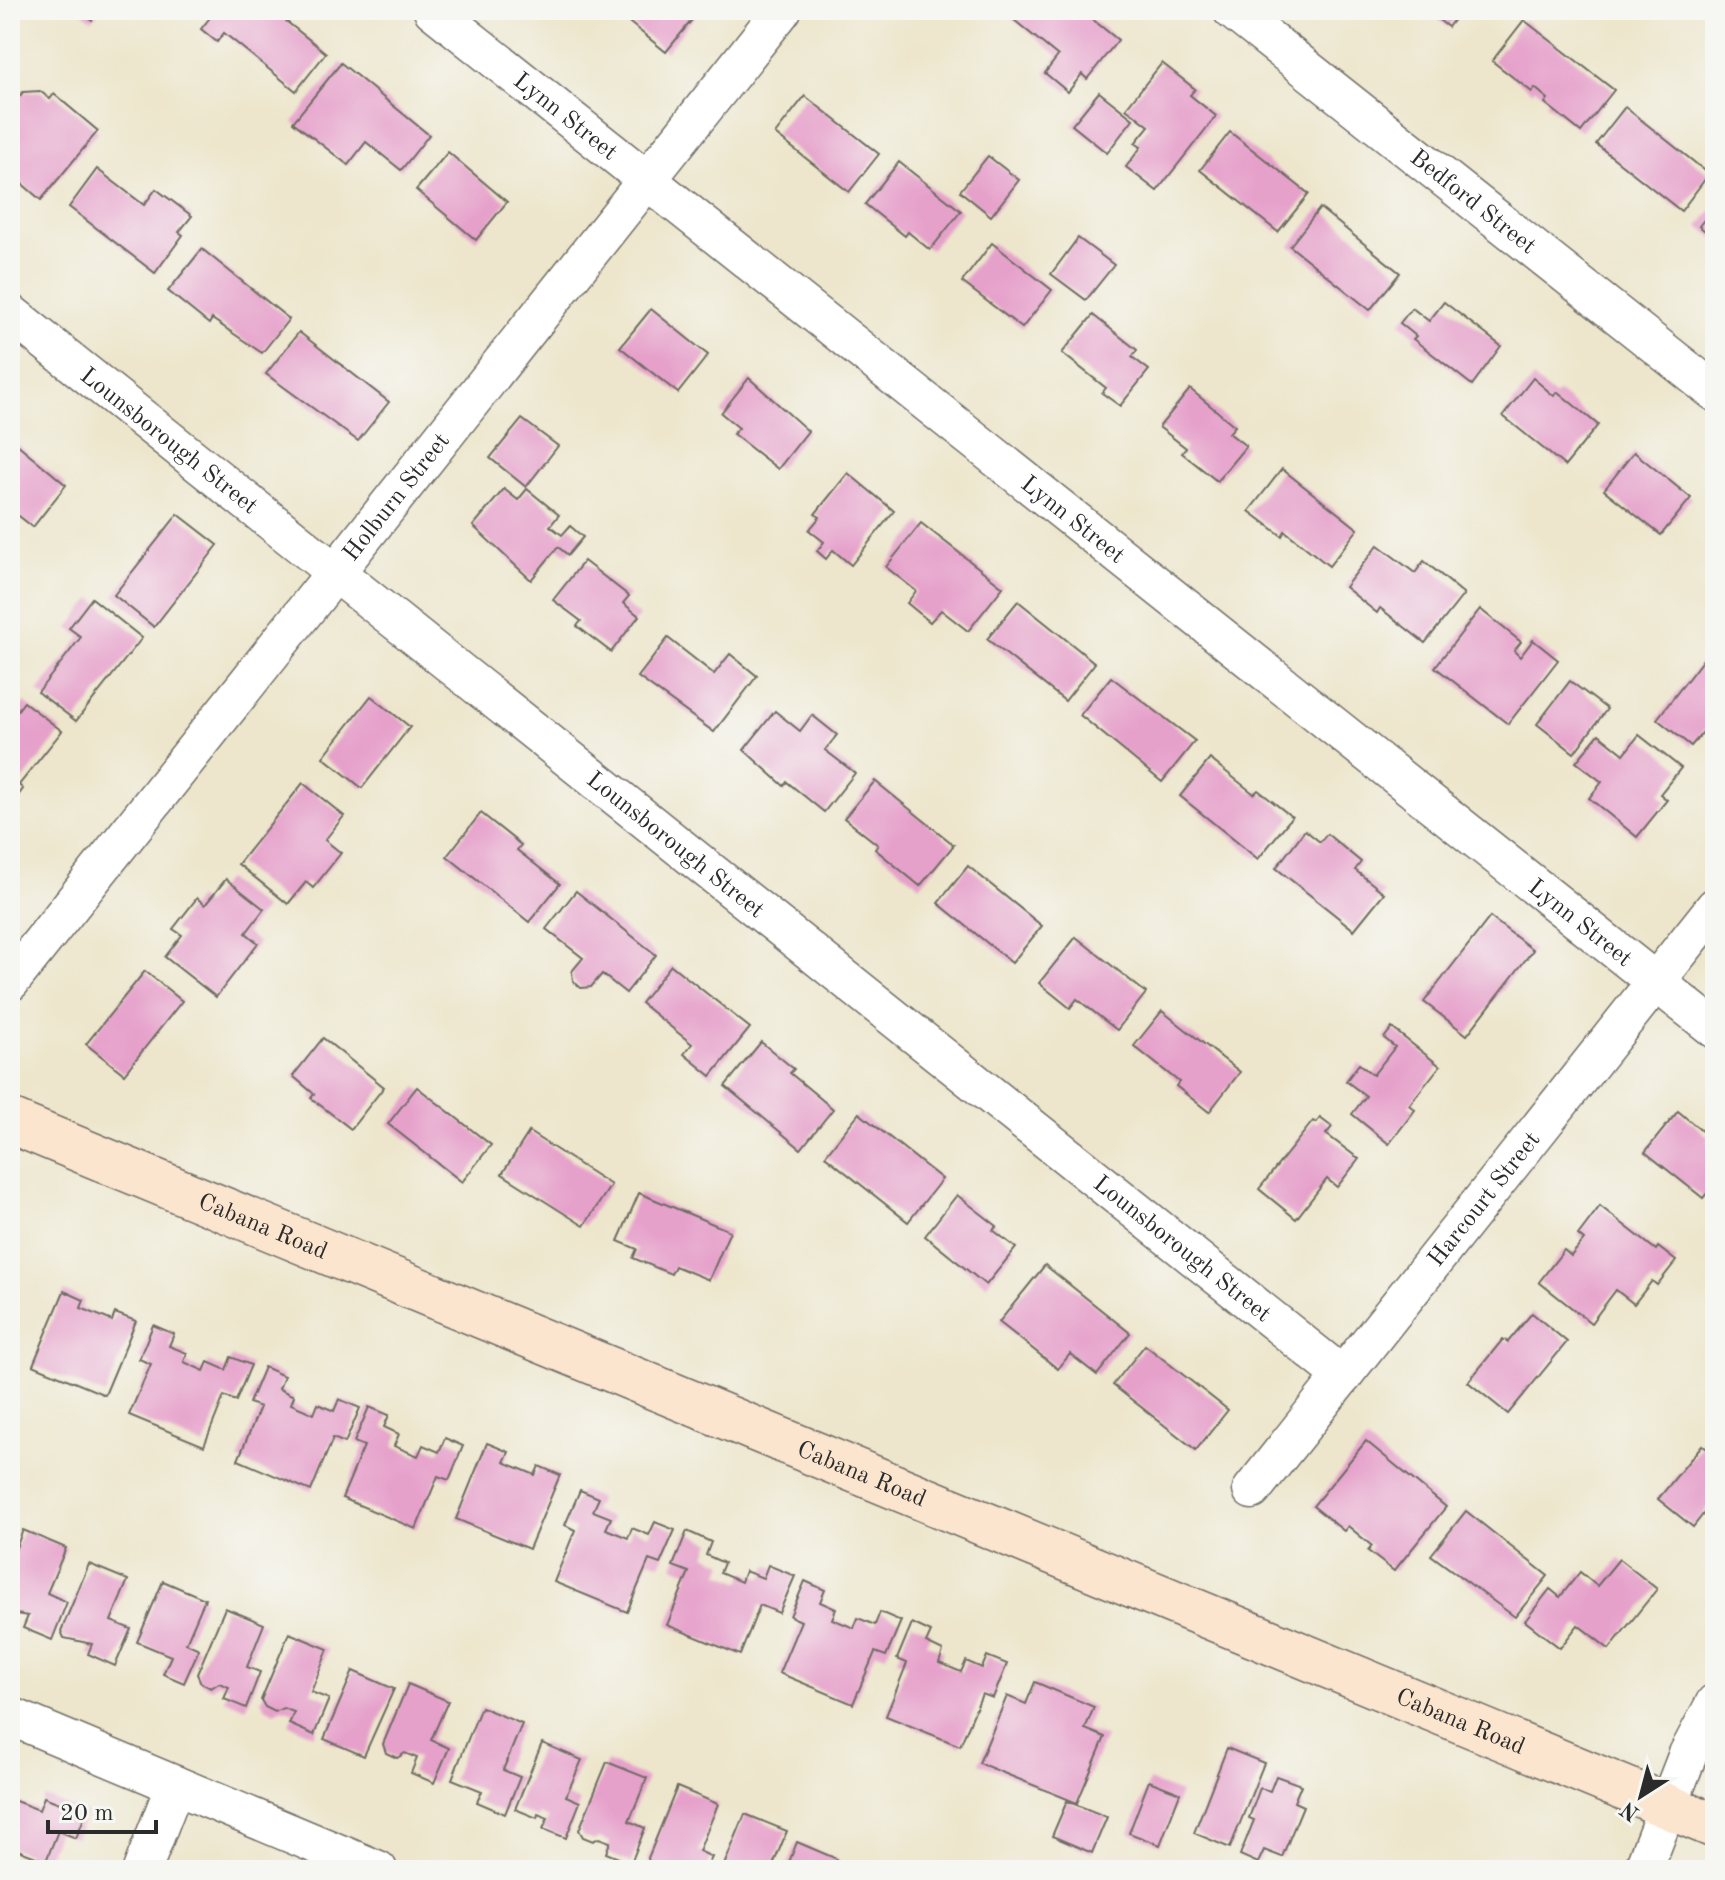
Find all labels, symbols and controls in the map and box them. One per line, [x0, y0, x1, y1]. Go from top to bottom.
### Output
street label: Lynn Street [508, 69, 621, 166]
street label: Bedford Street [1405, 146, 1540, 259]
street label: Lounsborough Street [75, 364, 262, 520]
street label: Holburn Street [339, 429, 455, 566]
street label: Lynn Street [1016, 472, 1129, 569]
street label: Lounsborough Street [582, 768, 768, 924]
street label: Lynn Street [1523, 875, 1636, 972]
street label: Harcourt Street [1424, 1128, 1545, 1272]
street label: Lounsborough Street [1088, 1172, 1275, 1328]
street label: Cabana Road [194, 1190, 330, 1265]
street label: Cabana Road [793, 1438, 929, 1512]
street label: Cabana Road [1392, 1685, 1528, 1760]
north arrow [1601, 1756, 1681, 1836]
scale bar [48, 1784, 156, 1834]
text: N [1617, 1797, 1644, 1824]
text: 20 m [60, 1802, 114, 1826]

